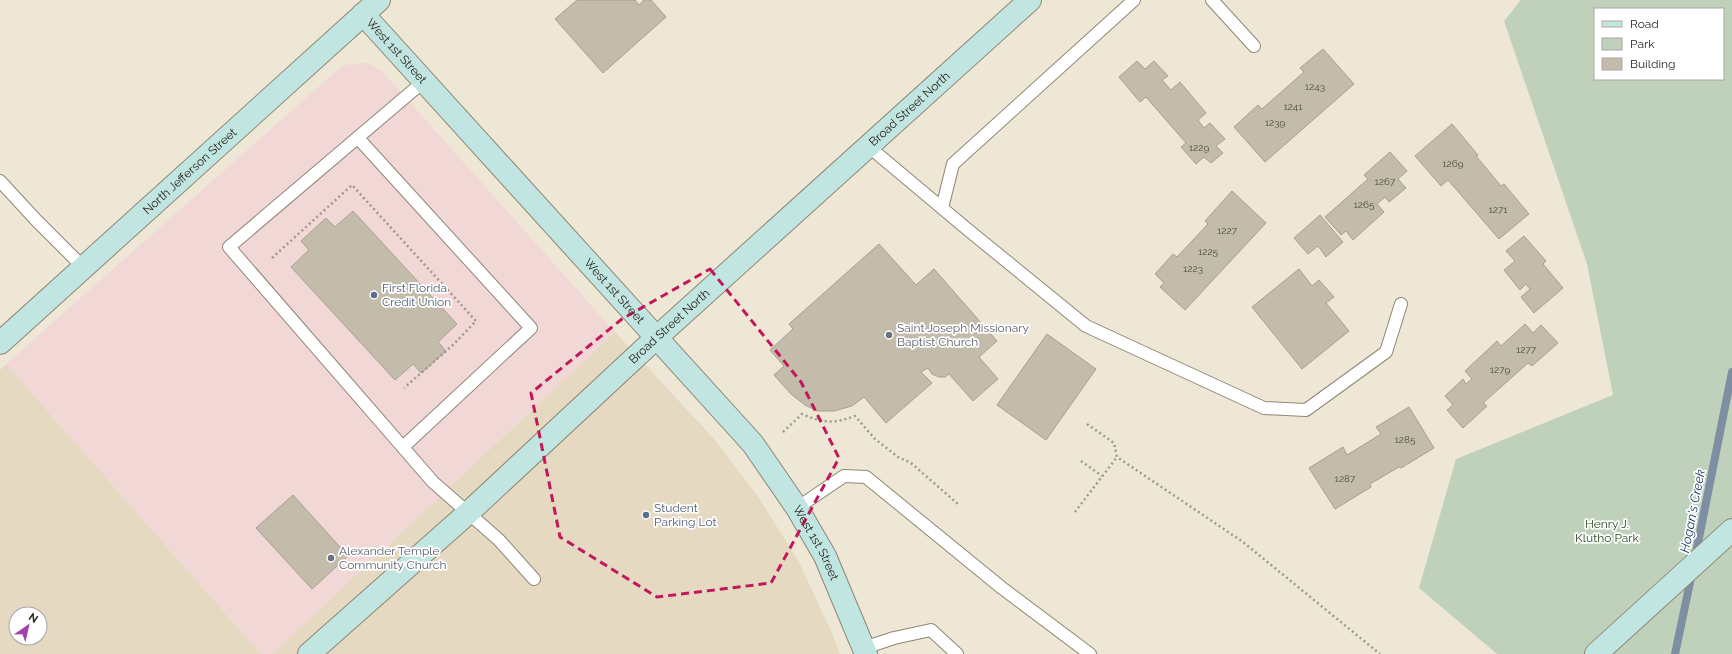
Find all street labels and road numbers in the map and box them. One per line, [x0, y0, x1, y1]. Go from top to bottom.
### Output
street label: West 1st Street [364, 16, 430, 87]
street label: Broad Street North [866, 69, 953, 149]
street label: North Jefferson Street [140, 125, 239, 217]
street label: West 1st Street [581, 256, 647, 326]
street label: Broad Street North [626, 286, 712, 367]
street label: West 1st Street [790, 503, 841, 582]

